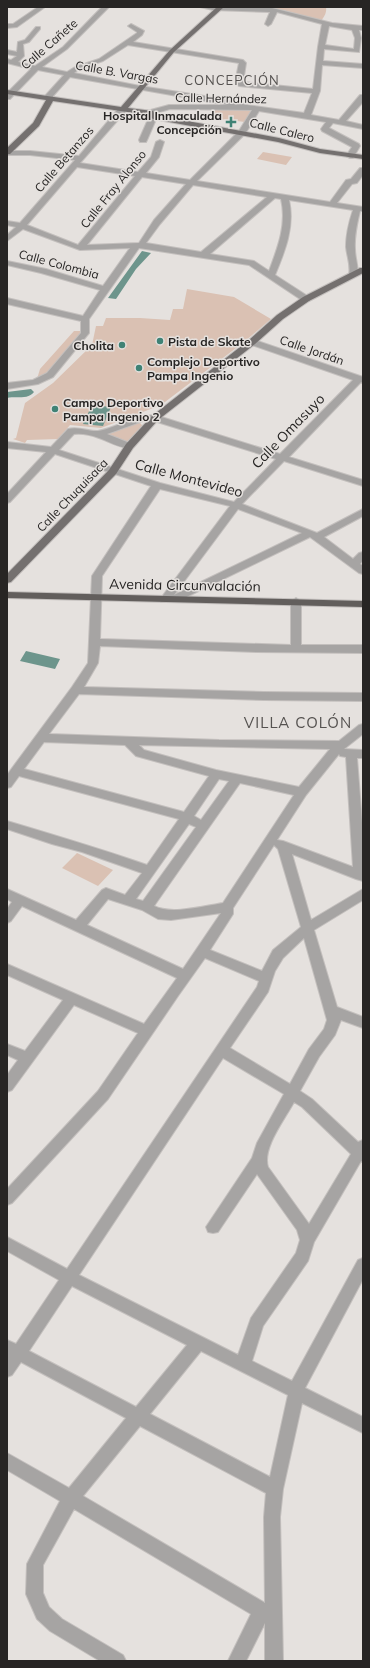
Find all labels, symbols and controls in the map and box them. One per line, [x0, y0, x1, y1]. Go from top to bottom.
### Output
street label: Calle Cañete [18, 15, 80, 73]
street label: Calle B. Vargas [74, 57, 160, 87]
district label: CONCEPCIÓN [184, 72, 280, 88]
street label: Calle Hernández [175, 90, 267, 106]
place label: Hospital Inmaculada Concepción [103, 108, 222, 137]
street label: Calle Calero [248, 115, 316, 145]
marker: Hospital Inmaculada Concepción [225, 116, 237, 128]
street label: Calle Betanzos [31, 123, 97, 195]
street label: Calle Fray Alonso [77, 147, 149, 231]
street label: Calle Colombia [17, 246, 101, 282]
street label: Calle Jordán [278, 332, 346, 368]
place label: Pista de Skate [168, 334, 251, 349]
marker: Pista de Skate [155, 336, 165, 346]
place label: Cholita [73, 338, 114, 353]
marker: Cholita [117, 340, 127, 350]
place label: Complejo Deportivo Pampa Ingenio [147, 354, 260, 383]
marker: Complejo Deportivo Pampa Ingenio [134, 363, 144, 373]
street label: Calle Omasuyo [248, 390, 328, 472]
place label: Campo Deportivo Pampa Ingenio 2 [63, 395, 164, 424]
marker: Campo Deportivo Pampa Ingenio 2 [50, 404, 60, 414]
street label: Calle Chuquisaca [33, 455, 111, 535]
street label: Calle Montevideo [133, 455, 245, 501]
street label: Avenida Circunvalación [109, 575, 261, 595]
district label: VILLA COLÓN [244, 713, 352, 732]

